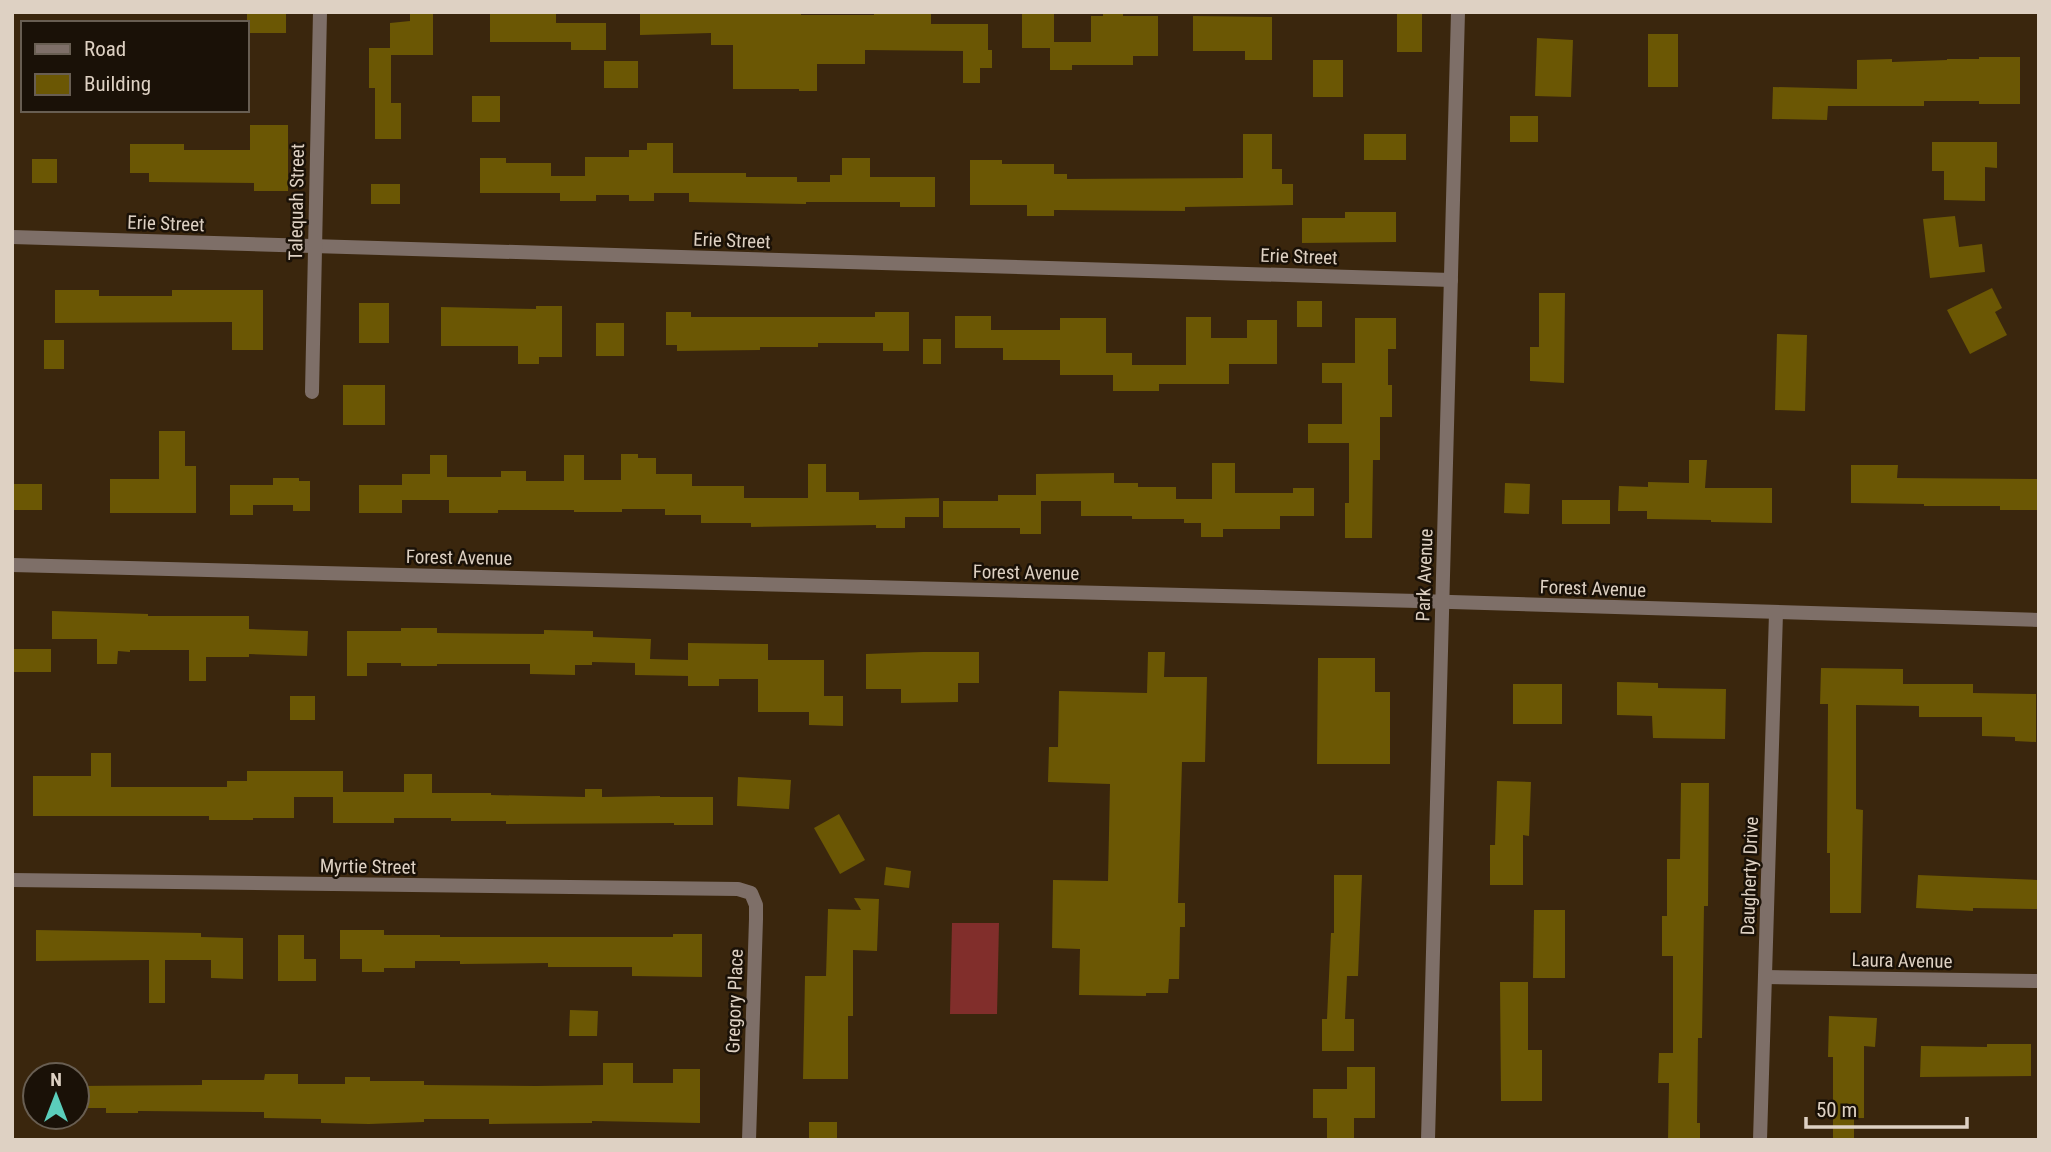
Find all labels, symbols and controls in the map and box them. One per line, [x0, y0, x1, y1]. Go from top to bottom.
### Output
legend [21, 21, 248, 112]
text: Road [84, 37, 126, 61]
text: Building [84, 72, 151, 96]
street label: Talequah Street [284, 143, 309, 261]
street label: Erie Street [127, 211, 205, 236]
street label: Erie Street [693, 228, 771, 253]
street label: Erie Street [1260, 244, 1338, 269]
street label: Park Avenue [1411, 528, 1438, 622]
street label: Forest Avenue [406, 545, 512, 570]
street label: Forest Avenue [973, 560, 1079, 585]
street label: Forest Avenue [1539, 575, 1647, 602]
street label: Daugherty Drive [1736, 816, 1763, 936]
street label: Myrtie Street [320, 854, 416, 879]
street label: Gregory Place [721, 948, 748, 1054]
street label: Laura Avenue [1851, 948, 1953, 973]
north arrow [21, 1061, 91, 1131]
text: N [50, 1068, 62, 1091]
scale bar [1806, 1086, 1967, 1130]
text: 50 m [1816, 1098, 1857, 1122]

